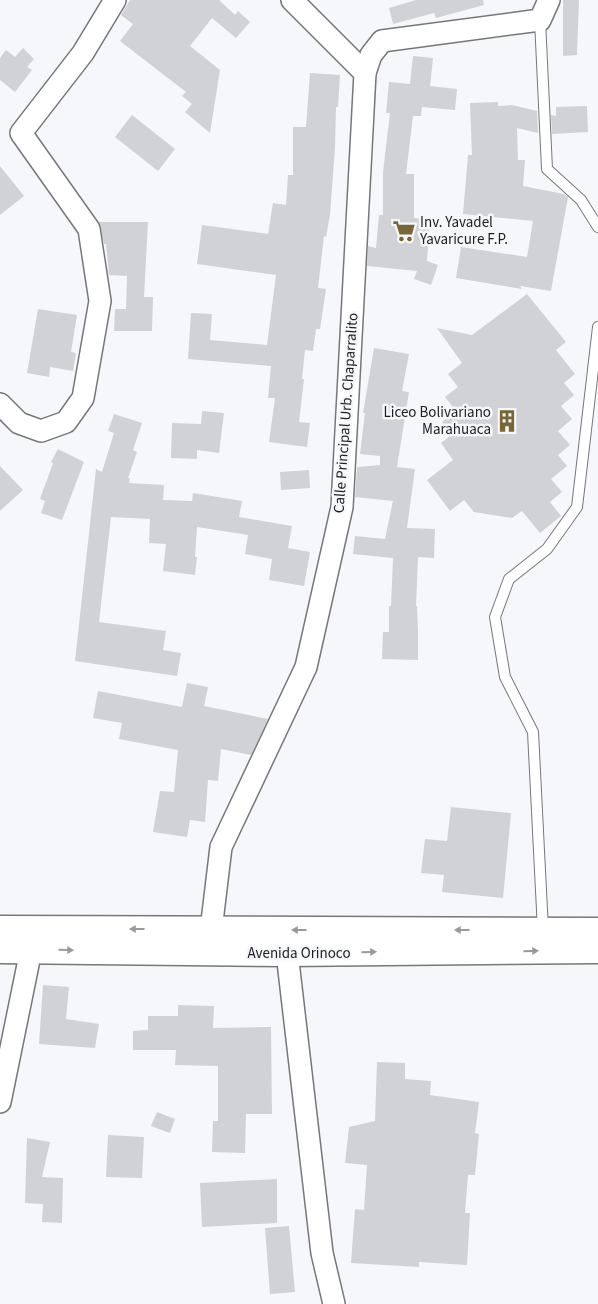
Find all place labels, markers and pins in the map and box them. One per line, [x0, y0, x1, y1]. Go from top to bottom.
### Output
place label: Inv. Yavadel Yavaricure F.P. [419, 212, 508, 250]
supermarket icon: Inv. Yavadel Yavaricure F.P. [391, 218, 417, 244]
place label: Liceo Bolivariano Marahuaca [383, 402, 491, 440]
building icon: Liceo Bolivariano Marahuaca [494, 408, 520, 434]

